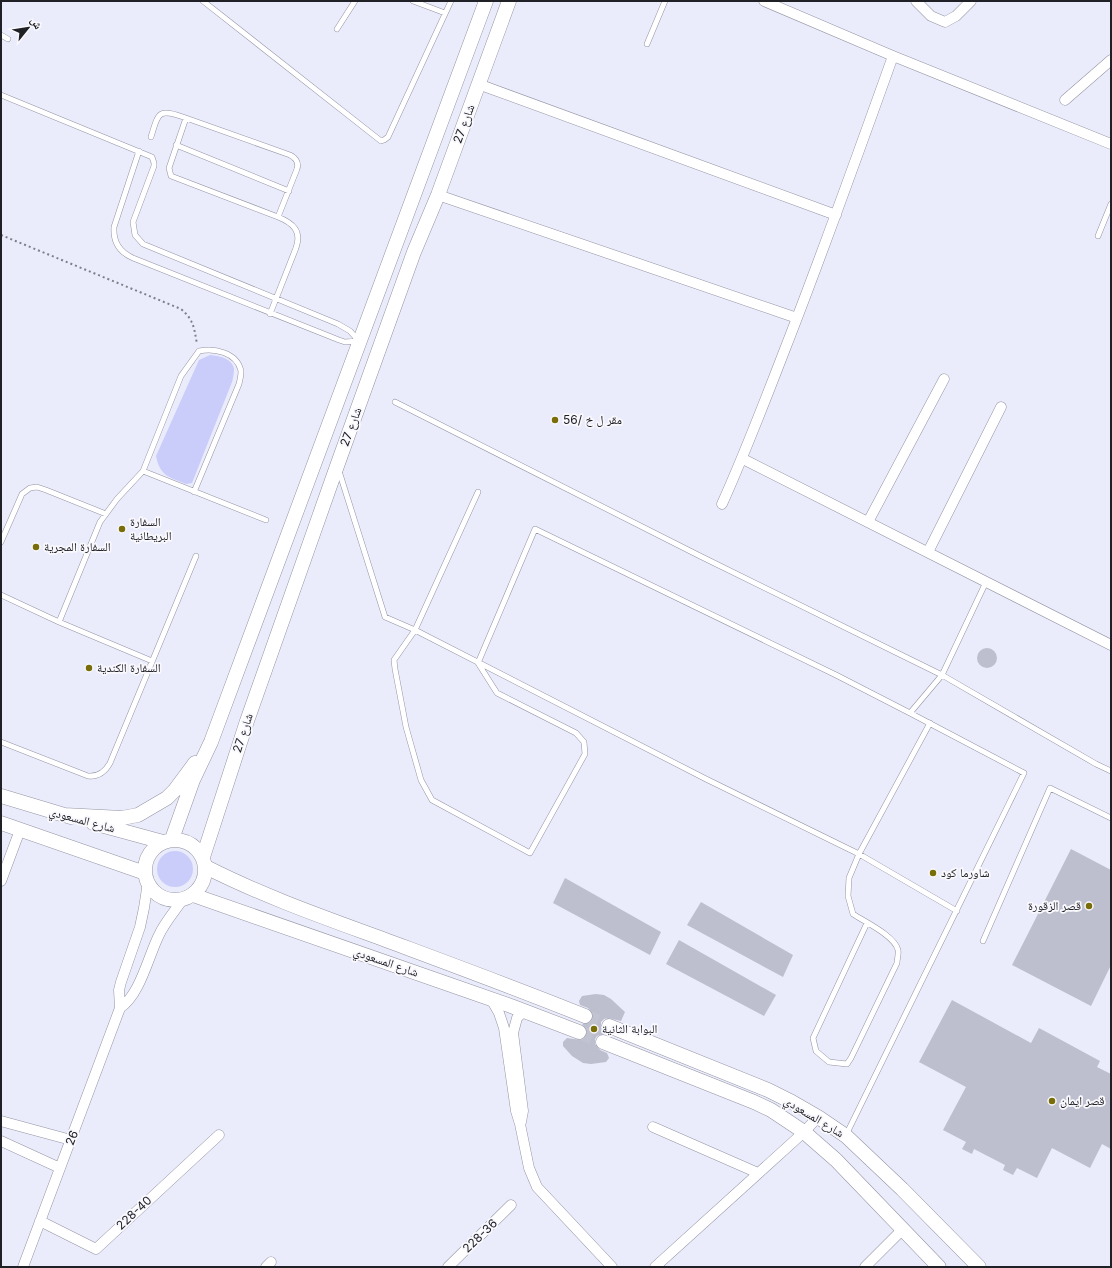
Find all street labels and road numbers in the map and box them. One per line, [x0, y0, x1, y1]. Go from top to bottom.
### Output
street label: شارع 27 [450, 102, 478, 146]
street label: شارع 27 [337, 405, 365, 449]
street label: شارع 27 [229, 711, 257, 755]
street label: شارع المسعودي [47, 804, 117, 838]
street label: شارع المسعودي [351, 943, 421, 983]
street label: شارع المسعودي [780, 1093, 847, 1143]
street label: 26 [62, 1128, 81, 1147]
street label: 228-40 [113, 1193, 154, 1233]
street label: 228-36 [459, 1216, 500, 1256]

